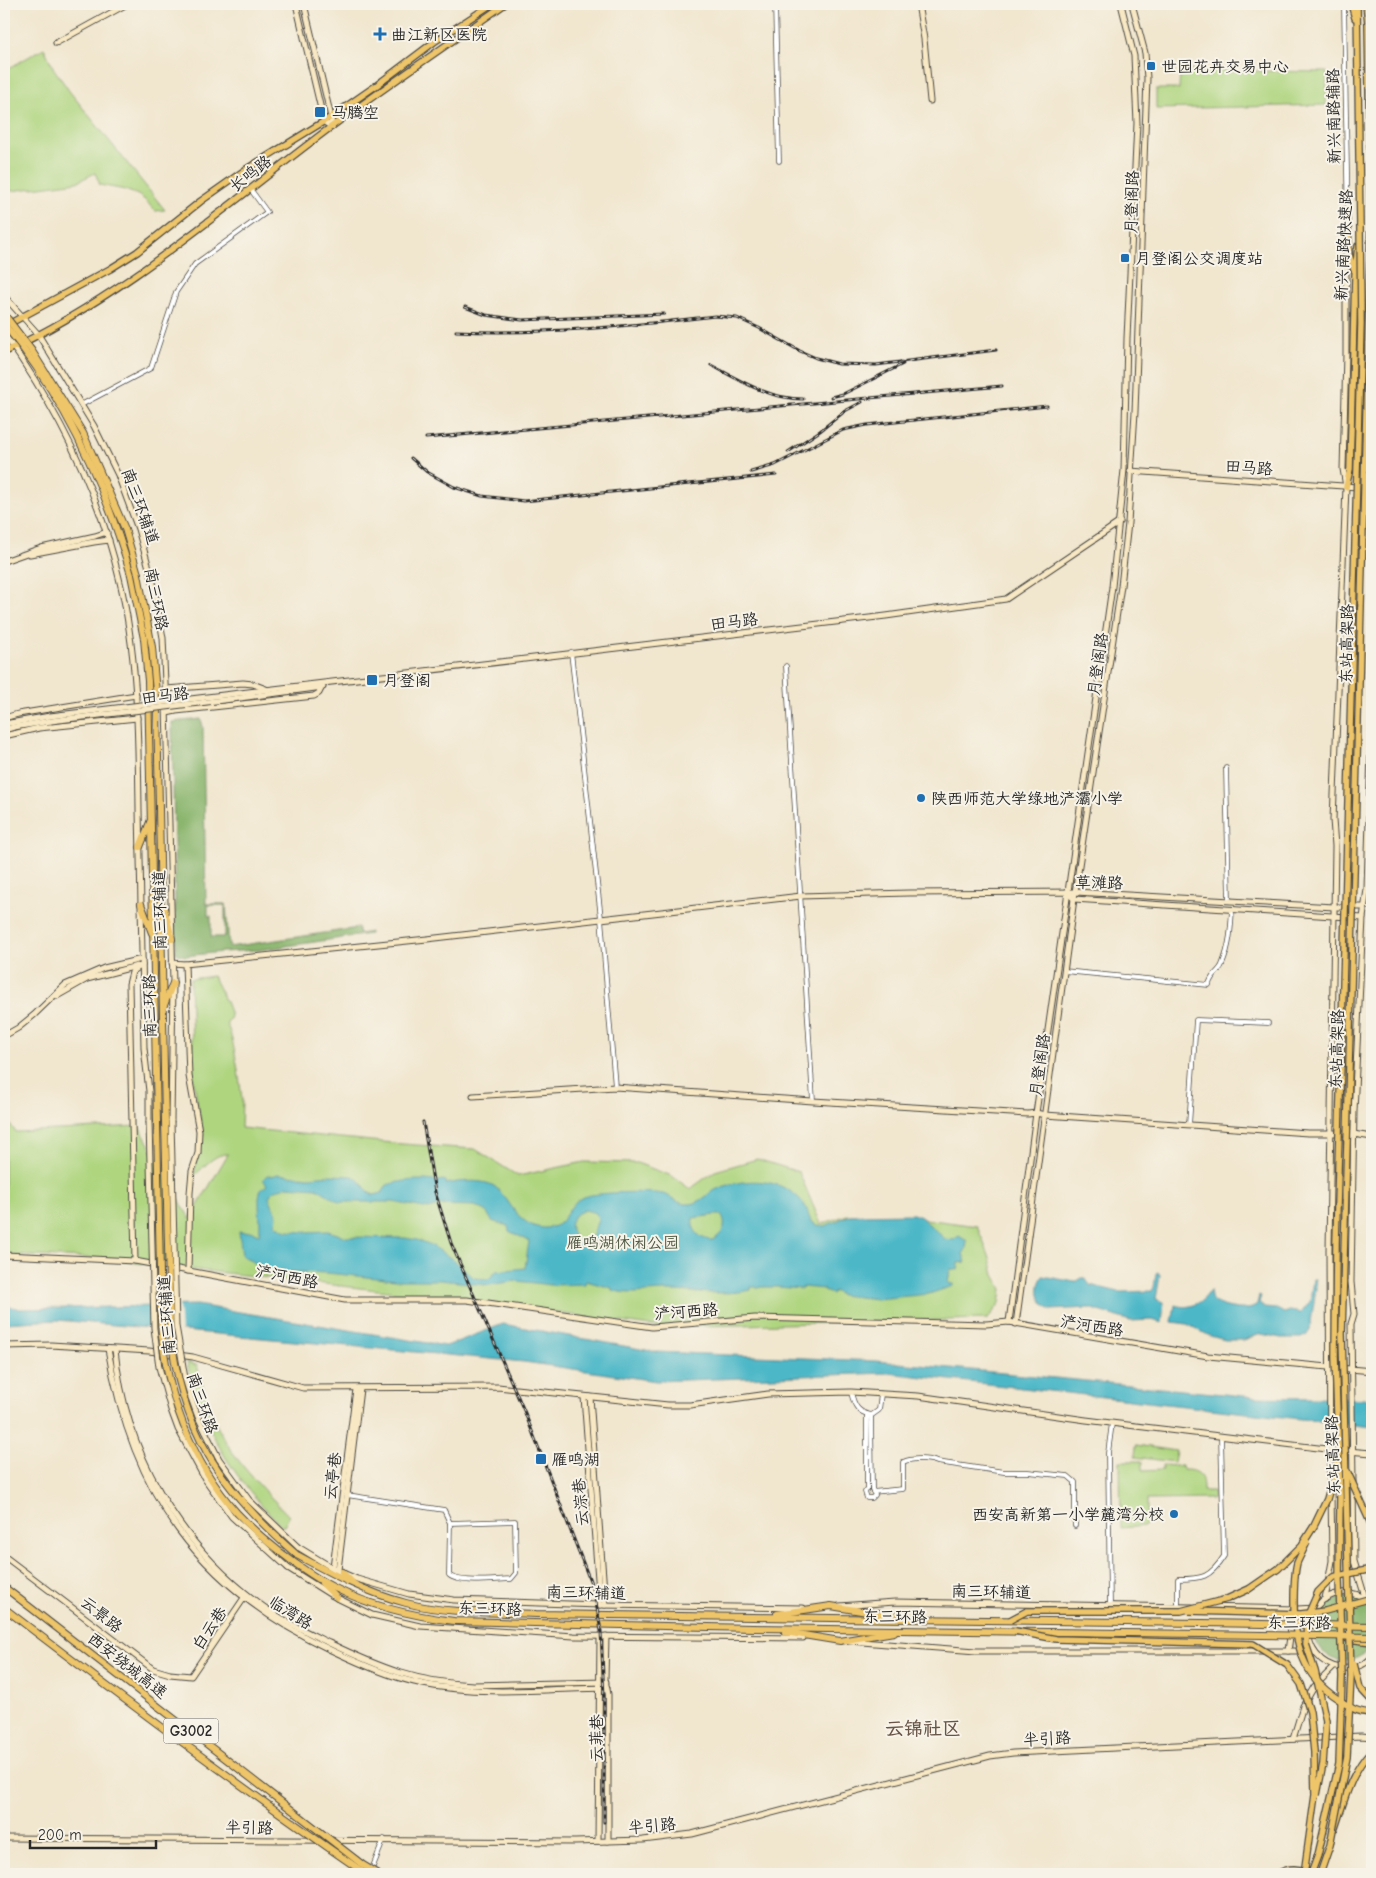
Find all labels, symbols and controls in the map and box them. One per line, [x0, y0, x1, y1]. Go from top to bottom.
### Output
place label: 曲江新区医院 [391, 26, 487, 44]
marker: 曲江新区医院 [373, 27, 387, 41]
place label: 世园花卉交易中心 [1161, 58, 1289, 76]
marker: 世园花卉交易中心 [1145, 60, 1157, 72]
street label: 新兴南路辅路 [1324, 68, 1344, 164]
place label: 马腾空 [331, 104, 379, 122]
marker: 马腾空 [313, 105, 327, 119]
street label: 长鸣路 [226, 152, 275, 196]
street label: 月登阁路 [1122, 170, 1142, 234]
street label: 新兴南路快速路 [1332, 189, 1356, 301]
place label: 月登阁公交调度站 [1135, 250, 1263, 268]
marker: 月登阁公交调度站 [1119, 252, 1131, 264]
street label: 田马路 [1224, 457, 1274, 479]
street label: 南三环辅道 [118, 466, 162, 547]
street label: 南三环路 [141, 566, 171, 632]
street label: 东站高架路 [1337, 604, 1357, 684]
street label: 田马路 [709, 610, 759, 634]
street label: 月登阁路 [1085, 631, 1111, 697]
place label: 月登阁 [383, 672, 431, 690]
marker: 月登阁 [365, 673, 379, 687]
street label: 田马路 [140, 684, 190, 708]
place label: 陕西师范大学绿地浐灞小学 [931, 790, 1123, 808]
marker: 陕西师范大学绿地浐灞小学 [915, 792, 927, 804]
street label: 南三环辅道 [150, 870, 170, 950]
street label: 草滩路 [1075, 874, 1123, 892]
street label: 南三环路 [140, 974, 160, 1038]
street label: 东站高架路 [1327, 1009, 1347, 1089]
street label: 月登阁路 [1027, 1032, 1053, 1098]
park label: 雁鸣湖休闲公园 [567, 1234, 679, 1252]
street label: 浐河西路 [254, 1262, 320, 1292]
street label: 南三环辅道 [155, 1274, 179, 1355]
street label: 浐河西路 [654, 1301, 719, 1323]
street label: 浐河西路 [1059, 1312, 1125, 1340]
street label: 南三环路 [183, 1370, 221, 1437]
street label: 东站高架路 [1323, 1415, 1343, 1495]
street label: 云亭巷 [321, 1451, 345, 1501]
place label: 雁鸣湖 [552, 1451, 600, 1469]
marker: 雁鸣湖 [534, 1452, 548, 1466]
street label: 云淙巷 [570, 1477, 592, 1527]
place label: 西安高新第一小学麓湾分校 [972, 1506, 1164, 1524]
marker: 西安高新第一小学麓湾分校 [1168, 1508, 1180, 1520]
street label: 南三环辅道 [951, 1582, 1031, 1602]
street label: 南三环辅道 [546, 1583, 626, 1603]
street label: 临湾路 [265, 1592, 316, 1633]
street label: 云景路 [77, 1593, 126, 1637]
street label: 东三环路 [458, 1599, 522, 1619]
street label: 白云巷 [189, 1604, 231, 1653]
street label: 东三环路 [863, 1607, 927, 1627]
street label: 东三环路 [1267, 1613, 1331, 1633]
street label: 西安绕城高速 [84, 1629, 171, 1702]
street label: 云菲巷 [588, 1714, 606, 1762]
road number: G3002 [164, 1718, 218, 1744]
district label: 云锦社区 [885, 1718, 961, 1740]
street label: 半引路 [1023, 1729, 1071, 1749]
street label: 半引路 [627, 1815, 677, 1837]
scale bar [30, 1818, 156, 1850]
street label: 半引路 [225, 1819, 273, 1837]
text: 200 m [38, 1826, 82, 1844]

